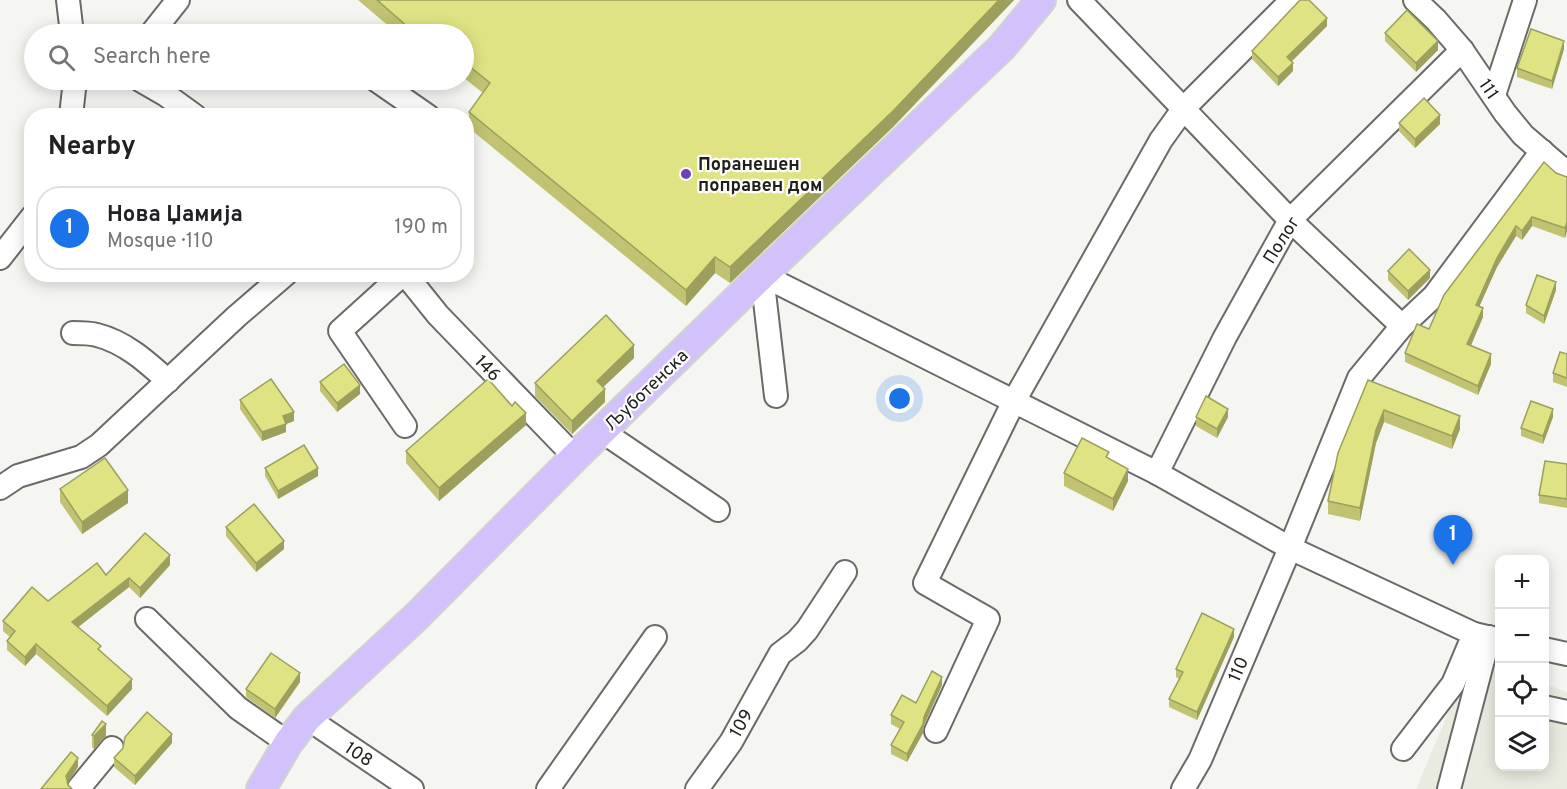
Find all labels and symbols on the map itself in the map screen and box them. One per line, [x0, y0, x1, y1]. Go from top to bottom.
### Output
street label: 111 [1473, 75, 1503, 105]
place label: Поранешен поправен дом [698, 154, 822, 198]
marker: Поранешен поправен дом [679, 167, 693, 181]
street label: Полог [1259, 213, 1306, 269]
street label: Љуботенска [600, 345, 694, 437]
street label: 146 [469, 351, 505, 387]
your location [885, 384, 914, 413]
pin: 1 [1434, 516, 1472, 565]
street label: 110 [1224, 654, 1255, 686]
street label: 109 [725, 705, 759, 742]
street label: 108 [340, 738, 377, 773]

